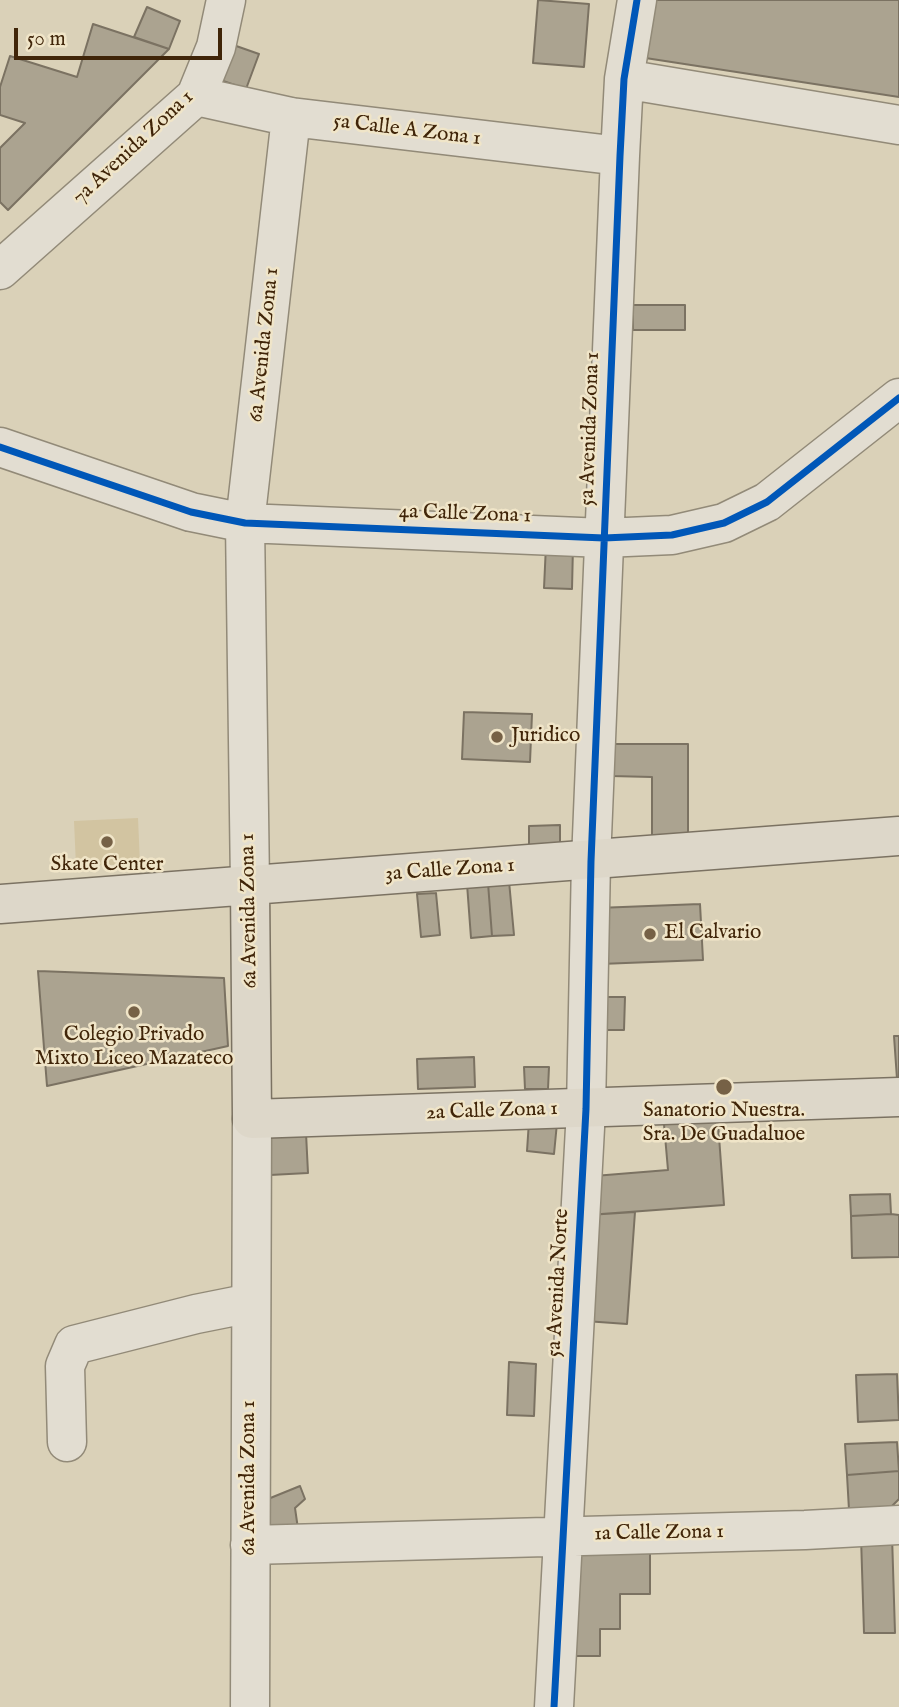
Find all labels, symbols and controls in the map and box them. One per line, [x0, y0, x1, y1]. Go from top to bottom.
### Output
scale bar [18, 14, 226, 58]
text: 50 m [27, 26, 66, 53]
street label: 7a Avenida Zona 1 [68, 85, 200, 211]
street label: 5a Calle A Zona 1 [332, 109, 482, 153]
street label: 6a Avenida Zona 1 [244, 266, 286, 424]
street label: 5a Avenida Zona 1 [576, 352, 606, 506]
street label: 4a Calle Zona 1 [398, 500, 532, 530]
place label: Juridico [511, 724, 580, 750]
marker: Juridico [489, 729, 505, 745]
street label: 6a Avenida Zona 1 [236, 833, 264, 989]
marker: Skate Center [99, 834, 115, 850]
place label: Skate Center [51, 853, 163, 879]
street label: 3a Calle Zona 1 [384, 854, 516, 888]
place label: El Calvario [664, 921, 761, 947]
marker: El Calvario [642, 926, 658, 942]
marker: Colegio Privado Mixto Liceo Mazateco [126, 1004, 142, 1020]
place label: Colegio Privado Mixto Liceo Mazateco [35, 1023, 233, 1073]
marker: Sanatorio Nuestra. Sra. De Guadaluoe [714, 1077, 734, 1097]
street label: 2a Calle Zona 1 [426, 1097, 558, 1127]
place label: Sanatorio Nuestra. Sra. De Guadaluoe [643, 1099, 805, 1149]
street label: 5a Avenida Norte [543, 1208, 575, 1358]
street label: 6a Avenida Zona 1 [237, 1400, 263, 1556]
street label: 1a Calle Zona 1 [594, 1520, 724, 1548]

